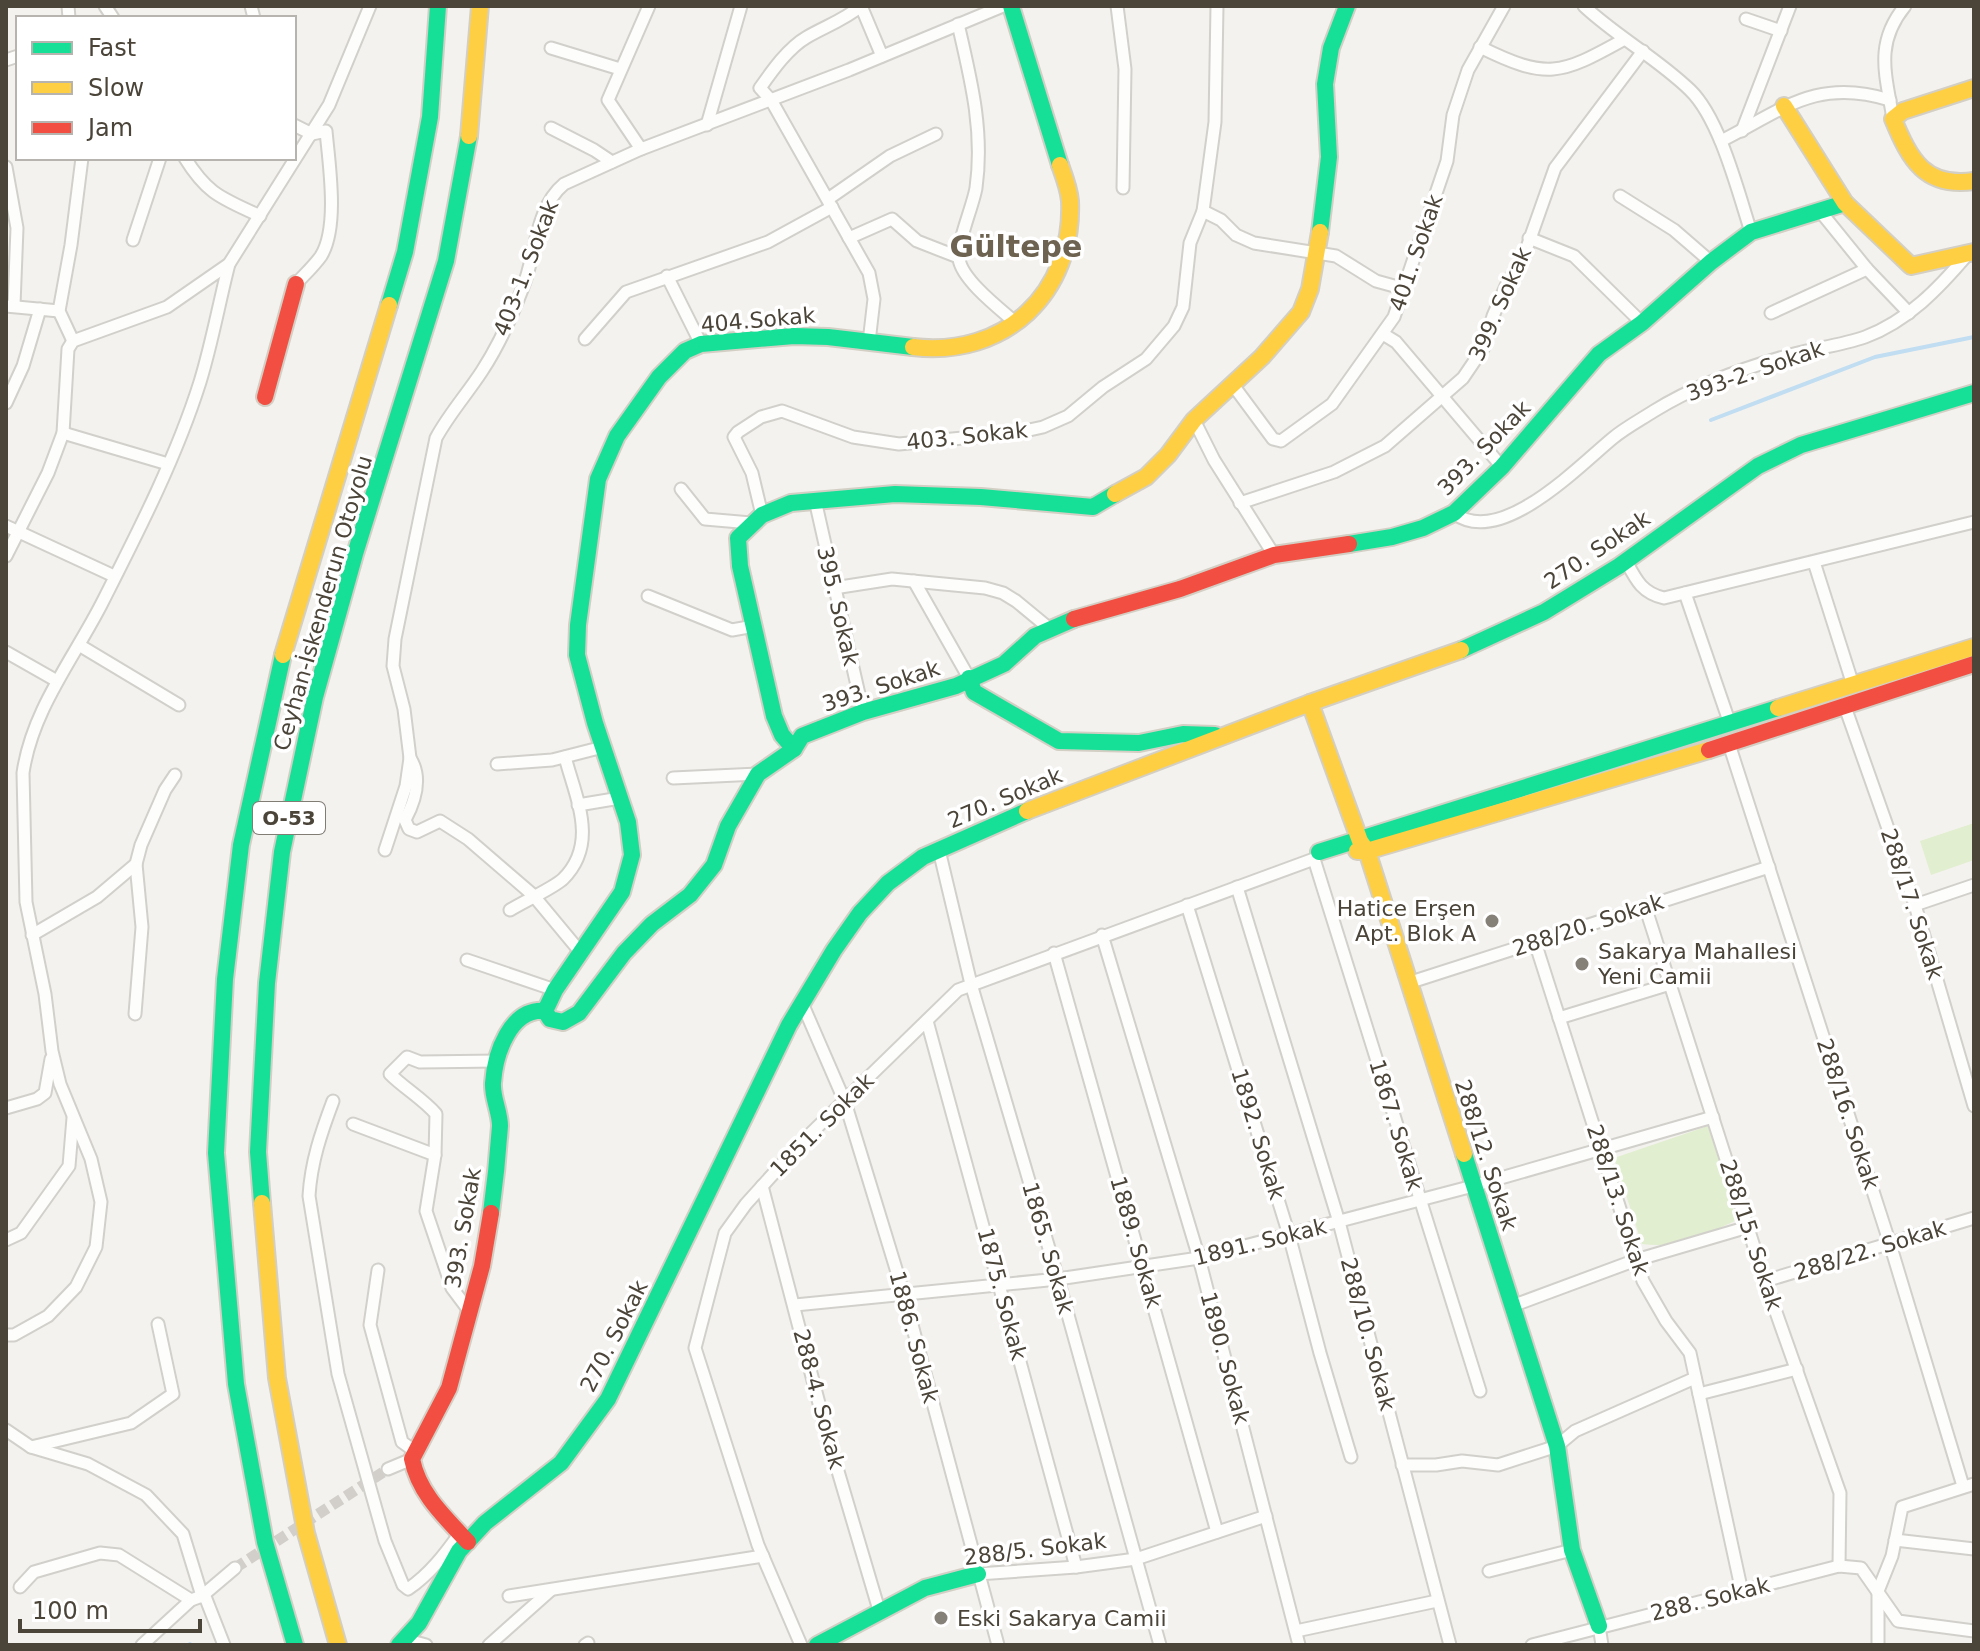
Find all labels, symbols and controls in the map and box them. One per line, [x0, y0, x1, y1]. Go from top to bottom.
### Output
legend [16, 16, 296, 160]
text: Fast [88, 34, 136, 62]
text: Slow [88, 74, 144, 102]
text: Jam [86, 114, 133, 142]
street label: 401. Sokak [1384, 191, 1448, 315]
street label: 403-1. Sokak [489, 196, 564, 340]
district label: Gültepe [950, 229, 1082, 264]
street label: 399. Sokak [1464, 243, 1536, 365]
street label: 404.Sokak [700, 303, 817, 337]
street label: 393-2. Sokak [1683, 336, 1827, 406]
street label: 393. Sokak [1433, 395, 1536, 501]
street label: 403. Sokak [905, 417, 1029, 455]
street label: Ceyhan-İskenderun Otoyolu [269, 452, 377, 754]
street label: 270. Sokak [1539, 505, 1655, 594]
street label: 395. Sokak [812, 544, 864, 668]
street label: 393. Sokak [819, 655, 943, 717]
street label: 270. Sokak [944, 763, 1066, 833]
road number: O-53 [253, 802, 325, 834]
street label: 288/17. Sokak [1876, 825, 1948, 983]
street label: 288/20. Sokak [1509, 889, 1667, 961]
place label: Hatice Erşen Apt. Blok A [1337, 896, 1476, 946]
marker: Hatice Erşen Apt. Blok A [1483, 912, 1501, 930]
place label: Sakarya Mahallesi Yeni Camii [1597, 939, 1797, 989]
marker: Sakarya Mahallesi Yeni Camii [1573, 955, 1591, 973]
street label: 288/16. Sokak [1812, 1035, 1884, 1193]
street label: 1867. Sokak [1364, 1056, 1428, 1194]
street label: 1892. Sokak [1226, 1065, 1290, 1203]
street label: 1851. Sokak [765, 1068, 879, 1182]
street label: 288/12. Sokak [1450, 1076, 1522, 1234]
street label: 288/13. Sokak [1582, 1121, 1654, 1279]
street label: 288/15. Sokak [1715, 1156, 1787, 1314]
street label: 393. Sokak [440, 1166, 486, 1290]
street label: 1889. Sokak [1105, 1173, 1167, 1311]
street label: 1865. Sokak [1017, 1179, 1079, 1317]
street label: 1891. Sokak [1191, 1213, 1329, 1271]
street label: 288/22. Sokak [1791, 1215, 1949, 1285]
street label: 1875. Sokak [972, 1225, 1032, 1363]
street label: 288/10. Sokak [1336, 1255, 1401, 1413]
street label: 1886. Sokak [884, 1268, 944, 1406]
street label: 270. Sokak [575, 1276, 653, 1396]
street label: 1890. Sokak [1195, 1289, 1255, 1427]
street label: 288-4. Sokak [788, 1326, 850, 1472]
street label: 288/5. Sokak [962, 1528, 1108, 1570]
street label: 288. Sokak [1648, 1572, 1772, 1626]
scale bar [20, 1583, 200, 1633]
text: 100 m [32, 1597, 109, 1625]
place label: Eski Sakarya Camii [957, 1606, 1167, 1631]
marker: Eski Sakarya Camii [932, 1609, 950, 1627]

